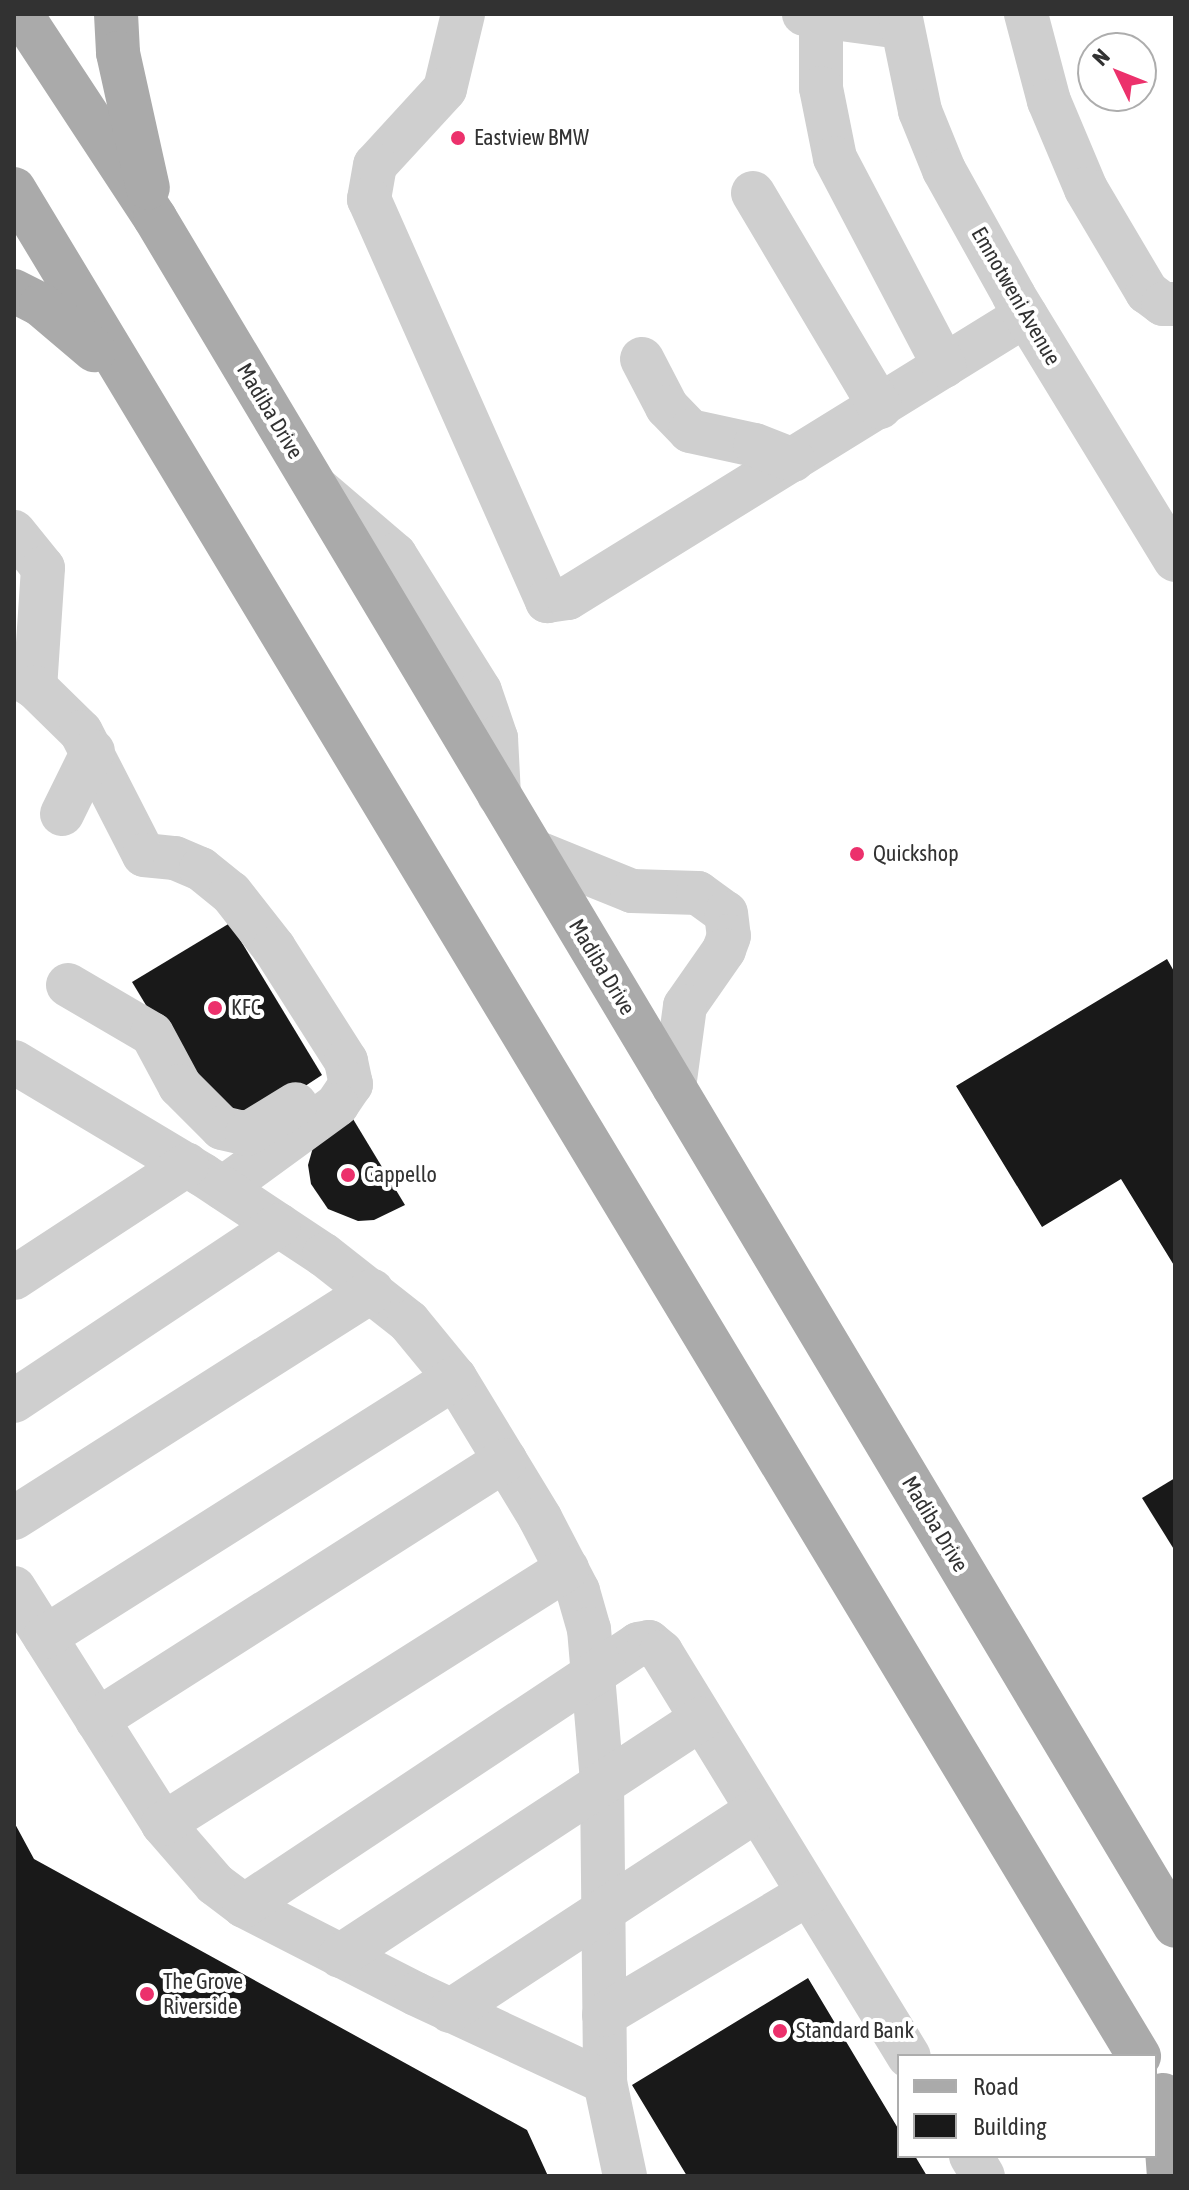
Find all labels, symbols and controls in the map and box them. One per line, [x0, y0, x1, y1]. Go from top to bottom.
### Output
north arrow [1077, 32, 1157, 112]
text: N [1087, 43, 1115, 71]
place label: Eastview BMW [474, 125, 589, 151]
marker: Eastview BMW [449, 129, 467, 147]
street label: Emnotweni Avenue [966, 222, 1066, 370]
street label: Madiba Drive [231, 358, 309, 464]
place label: Quickshop [873, 841, 959, 867]
marker: Quickshop [848, 845, 866, 863]
street label: Madiba Drive [563, 914, 641, 1020]
place label: KFC [231, 995, 261, 1021]
marker: KFC [206, 999, 224, 1017]
place label: Cappello [364, 1162, 437, 1188]
marker: Cappello [339, 1166, 357, 1184]
street label: Madiba Drive [896, 1471, 974, 1577]
place label: The Grove Riverside [163, 1968, 243, 2020]
marker: The Grove Riverside [138, 1985, 156, 2003]
place label: Standard Bank [796, 2018, 914, 2044]
marker: Standard Bank [771, 2022, 789, 2040]
legend [897, 2054, 1157, 2158]
text: Road [973, 2073, 1019, 2100]
text: Building [973, 2113, 1046, 2140]

